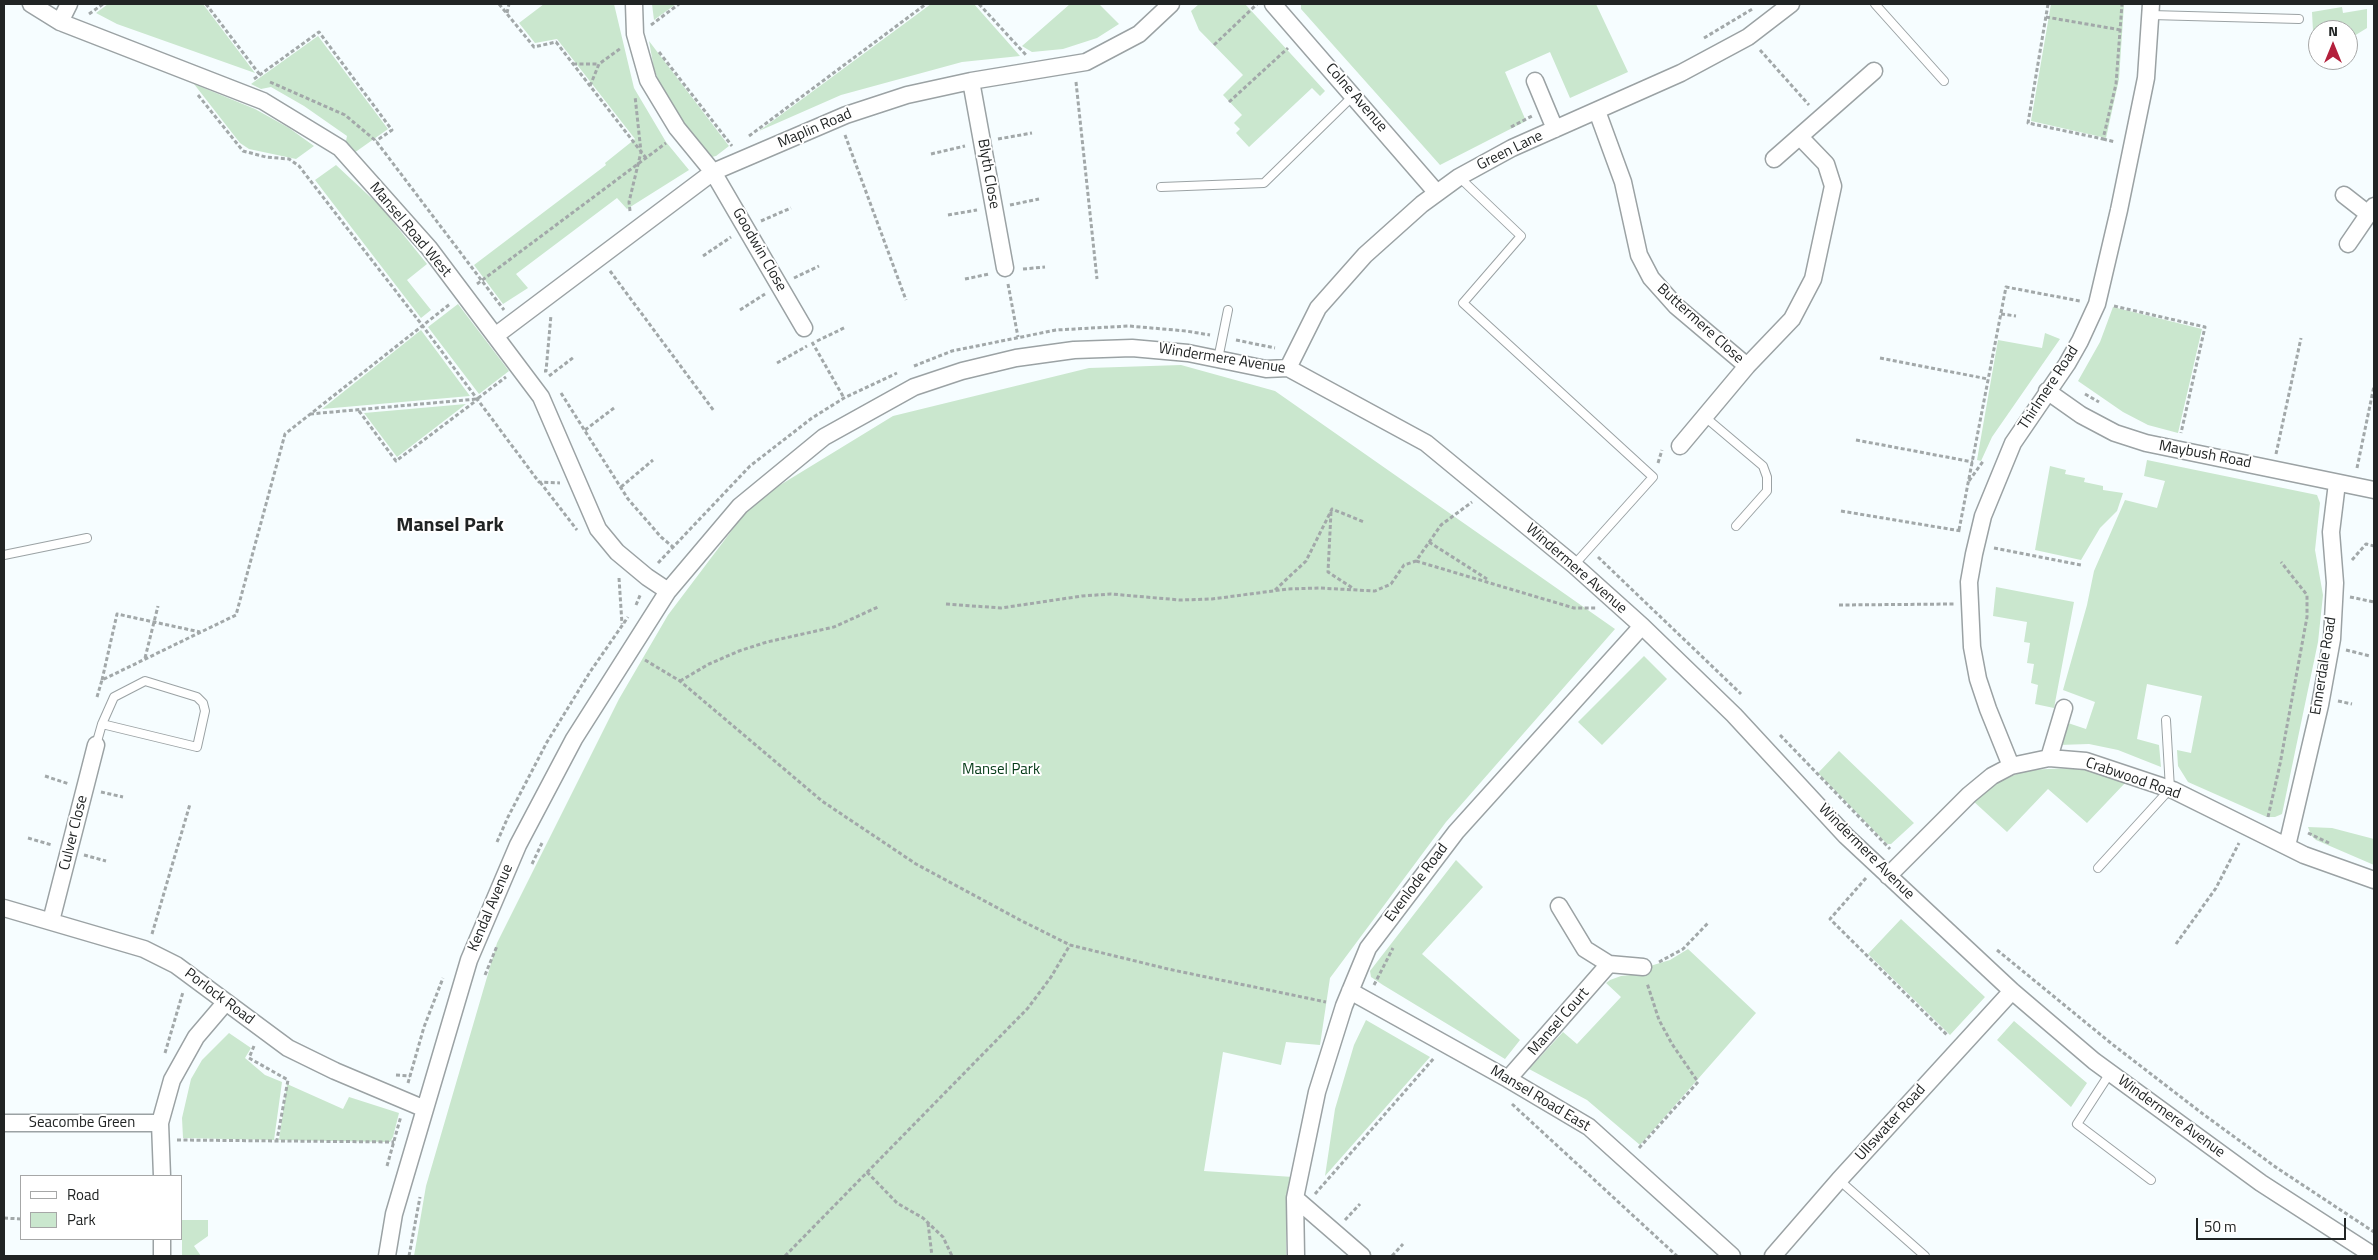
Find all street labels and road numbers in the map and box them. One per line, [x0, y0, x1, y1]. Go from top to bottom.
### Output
street label: Colne Avenue [1321, 60, 1391, 136]
street label: Maplin Road [775, 105, 855, 153]
street label: Green Lane [1474, 127, 1546, 175]
street label: Blyth Close [973, 138, 1003, 210]
street label: Mansel Road West [365, 179, 455, 281]
street label: Goodwin Close [728, 205, 790, 295]
street label: Buttermere Close [1653, 280, 1747, 368]
street label: Windermere Avenue [1157, 340, 1287, 378]
street label: Thirlmere Road [2015, 343, 2083, 433]
street label: Maybush Road [2157, 437, 2253, 473]
street label: Windermere Avenue [1522, 520, 1630, 618]
street label: Ennerdale Road [2307, 616, 2341, 716]
street label: Crabwood Road [2083, 754, 2183, 804]
street label: Culver Close [56, 794, 92, 872]
street label: Windermere Avenue [1814, 800, 1918, 904]
street label: Evenlode Road [1382, 840, 1452, 926]
street label: Kendal Avenue [465, 862, 517, 954]
street label: Porlock Road [181, 965, 257, 1029]
street label: Mansel Court [1525, 984, 1593, 1060]
street label: Mansel Road East [1487, 1062, 1593, 1136]
street label: Windermere Avenue [2114, 1072, 2228, 1162]
street label: Ullswater Road [1852, 1081, 1930, 1165]
street label: Seacombe Green [29, 1114, 135, 1132]

